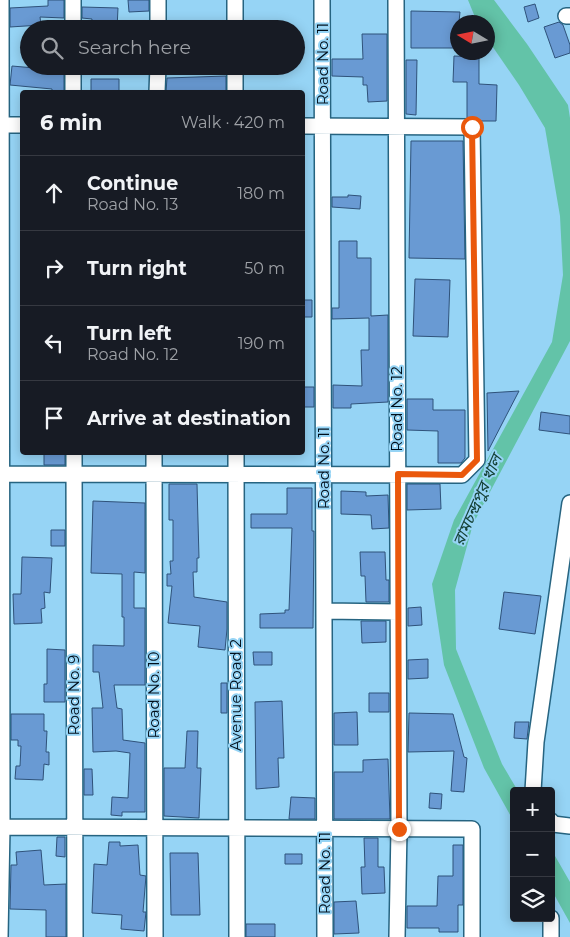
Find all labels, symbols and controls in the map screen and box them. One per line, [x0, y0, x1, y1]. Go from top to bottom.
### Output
north arrow [450, 15, 495, 60]
search box [20, 20, 305, 75]
street label: Road No. 11 [313, 23, 332, 105]
icon: search [38, 34, 66, 62]
text: Search here [78, 36, 191, 59]
text: 6 min [40, 110, 102, 135]
text: Walk · 420 m [181, 113, 285, 132]
route start [461, 116, 484, 139]
text: Continue [87, 172, 178, 195]
icon: ahead [40, 179, 68, 207]
text: 180 m [237, 184, 285, 203]
text: Road No. 13 [87, 195, 178, 214]
icon: right [40, 254, 68, 282]
text: Turn right [87, 257, 187, 280]
text: 50 m [244, 259, 285, 278]
text: Turn left [87, 322, 172, 345]
icon: left [40, 329, 68, 357]
text: 190 m [238, 334, 285, 353]
text: Road No. 12 [87, 345, 178, 364]
street label: Road No. 12 [387, 366, 406, 452]
icon: arrive [40, 404, 68, 432]
text: Arrive at destination [87, 407, 291, 430]
street label: Road No. 11 [314, 427, 333, 509]
water label: রামচন্দ্রপুর খাল [449, 449, 507, 549]
street label: Avenue Road 2 [226, 639, 245, 751]
street label: Road No. 10 [144, 651, 163, 738]
street label: Road No. 9 [64, 655, 83, 735]
map controls [510, 787, 555, 922]
button: + [510, 787, 555, 832]
route end [388, 818, 411, 841]
street label: Road No. 11 [315, 832, 334, 914]
button: − [510, 832, 555, 877]
button: layers [510, 877, 555, 922]

